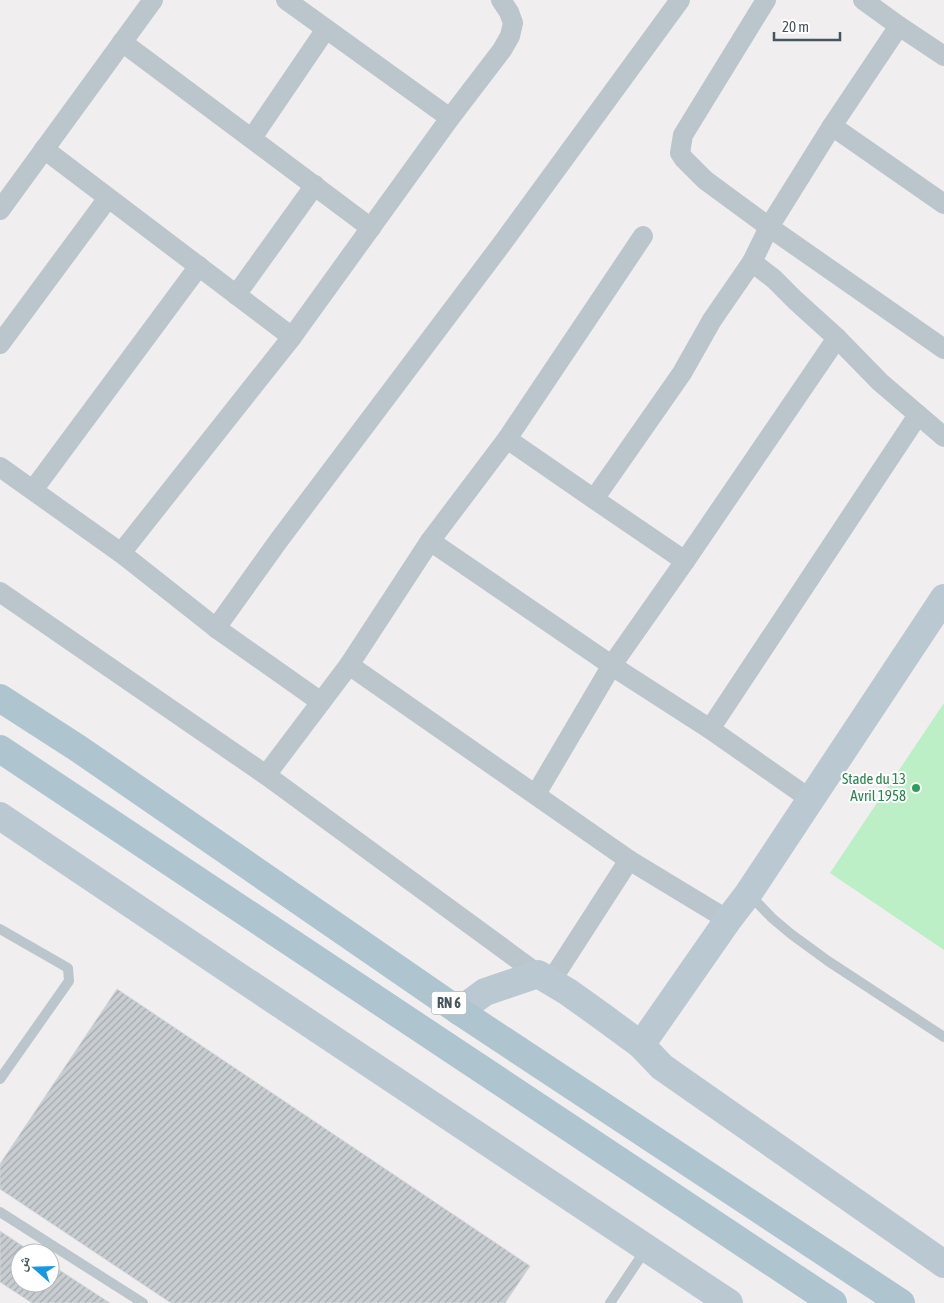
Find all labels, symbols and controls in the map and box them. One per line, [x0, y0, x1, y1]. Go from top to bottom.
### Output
scale bar [774, 10, 840, 42]
text: 20 m [782, 18, 809, 35]
place label: Stade du 13 Avril 1958 [842, 770, 906, 804]
marker: Stade du 13 Avril 1958 [910, 782, 922, 794]
road number: RN 6 [432, 991, 466, 1014]
north arrow [10, 1243, 60, 1293]
text: ش [13, 1254, 34, 1274]

